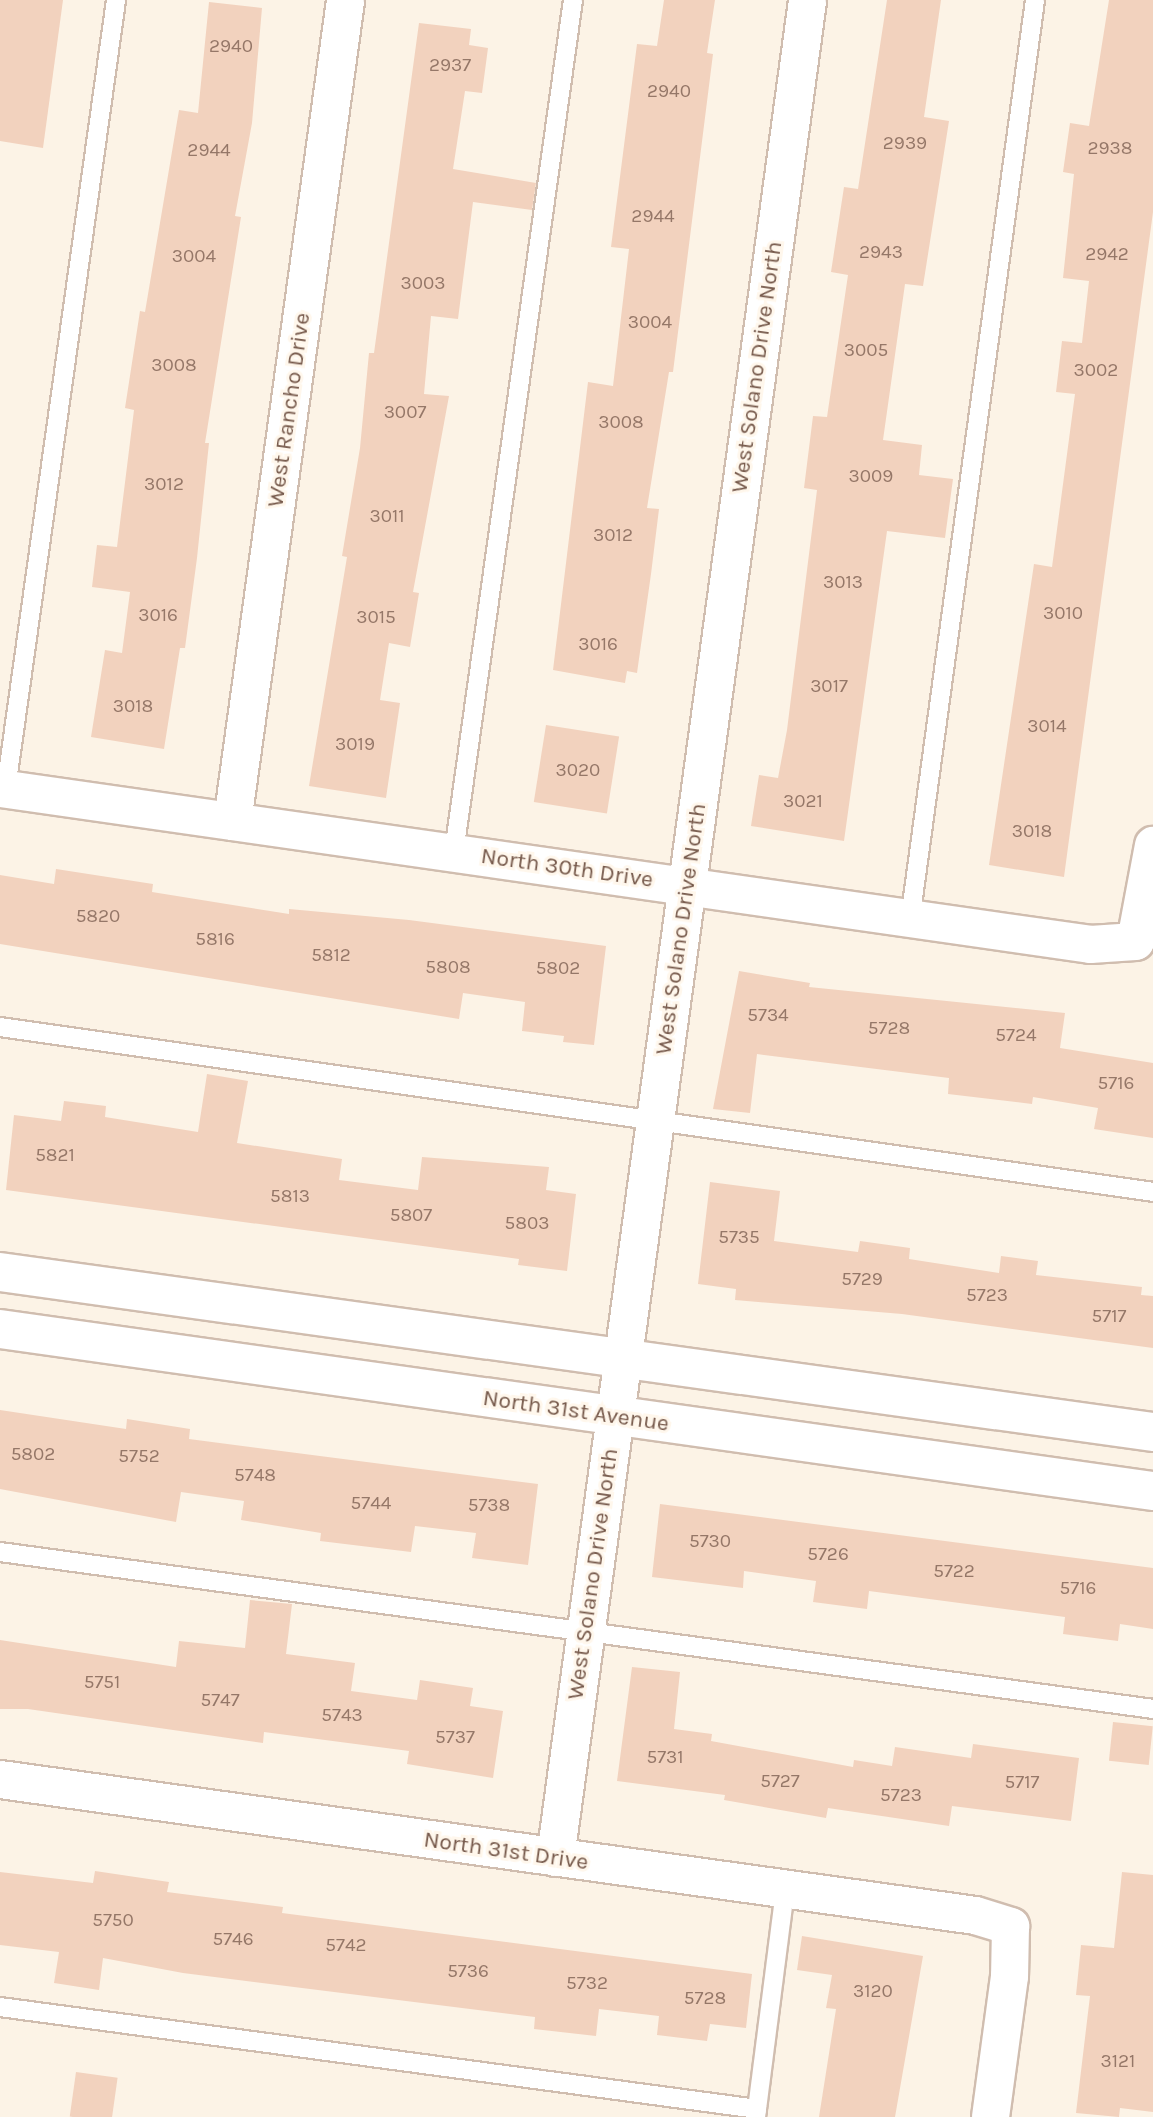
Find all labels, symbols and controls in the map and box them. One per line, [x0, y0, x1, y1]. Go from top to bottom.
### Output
house number: 2940 [209, 36, 253, 58]
house number: 2937 [429, 55, 471, 77]
house number: 2940 [647, 81, 691, 103]
house number: 2939 [883, 133, 927, 155]
house number: 2938 [1088, 138, 1132, 160]
house number: 2944 [187, 140, 231, 162]
house number: 2944 [631, 206, 675, 228]
street label: West Solano Drive North [726, 239, 788, 495]
house number: 2943 [859, 242, 903, 264]
house number: 2942 [1085, 244, 1129, 266]
house number: 3004 [172, 246, 216, 268]
house number: 3003 [401, 273, 445, 295]
street label: West Rancho Drive [262, 311, 316, 509]
house number: 3004 [628, 312, 672, 334]
house number: 3005 [844, 340, 888, 362]
house number: 3008 [151, 355, 197, 377]
house number: 3002 [1074, 360, 1118, 382]
house number: 3007 [384, 402, 426, 424]
house number: 3008 [598, 412, 644, 434]
house number: 3009 [849, 466, 893, 488]
house number: 3012 [144, 474, 184, 496]
house number: 3011 [369, 506, 405, 528]
house number: 3012 [593, 525, 633, 547]
house number: 3013 [823, 572, 863, 594]
house number: 3010 [1043, 603, 1083, 625]
house number: 3016 [138, 605, 178, 627]
house number: 3015 [356, 607, 396, 629]
house number: 3016 [578, 634, 618, 656]
house number: 3017 [810, 676, 848, 698]
house number: 3018 [113, 696, 153, 718]
house number: 3014 [1027, 716, 1067, 738]
house number: 3019 [335, 734, 375, 756]
house number: 3020 [556, 760, 600, 782]
house number: 3021 [783, 791, 823, 813]
street label: West Solano Drive North [650, 801, 712, 1057]
house number: 3018 [1012, 821, 1052, 843]
street label: North 30th Drive [479, 842, 655, 894]
house number: 5820 [76, 906, 120, 928]
house number: 5816 [195, 929, 235, 951]
house number: 5812 [311, 945, 351, 967]
house number: 5808 [425, 957, 471, 979]
house number: 5802 [536, 958, 580, 980]
house number: 5734 [747, 1005, 789, 1027]
house number: 5728 [868, 1018, 910, 1040]
house number: 5724 [995, 1025, 1037, 1047]
house number: 5716 [1098, 1073, 1134, 1095]
house number: 5821 [35, 1145, 75, 1167]
house number: 5813 [270, 1186, 310, 1208]
house number: 5807 [390, 1205, 432, 1227]
house number: 5803 [505, 1213, 549, 1235]
house number: 5735 [718, 1227, 760, 1249]
house number: 5729 [841, 1269, 883, 1291]
house number: 5723 [966, 1285, 1008, 1307]
house number: 5717 [1092, 1306, 1126, 1328]
street label: North 31st Avenue [481, 1384, 671, 1438]
house number: 5802 [11, 1444, 55, 1466]
house number: 5752 [118, 1446, 160, 1468]
street label: West Solano Drive North [562, 1446, 624, 1702]
house number: 5748 [234, 1465, 276, 1487]
house number: 5744 [351, 1493, 391, 1515]
house number: 5738 [468, 1495, 510, 1517]
house number: 5730 [689, 1531, 731, 1553]
house number: 5726 [807, 1544, 849, 1566]
house number: 5722 [933, 1561, 975, 1583]
house number: 5716 [1060, 1578, 1096, 1600]
house number: 5751 [84, 1672, 120, 1694]
house number: 5747 [200, 1690, 240, 1712]
house number: 5743 [321, 1705, 363, 1727]
house number: 5737 [435, 1727, 475, 1749]
house number: 5731 [646, 1747, 684, 1769]
house number: 5727 [760, 1771, 800, 1793]
house number: 5717 [1005, 1772, 1039, 1794]
house number: 5723 [880, 1785, 922, 1807]
street label: North 31st Drive [422, 1826, 590, 1876]
house number: 5750 [92, 1910, 134, 1932]
house number: 5746 [212, 1929, 254, 1951]
house number: 5742 [325, 1935, 367, 1957]
house number: 5736 [447, 1961, 489, 1983]
house number: 5732 [566, 1973, 608, 1995]
house number: 3120 [853, 1981, 893, 2003]
house number: 5728 [684, 1988, 726, 2010]
house number: 3121 [1101, 2051, 1135, 2073]

